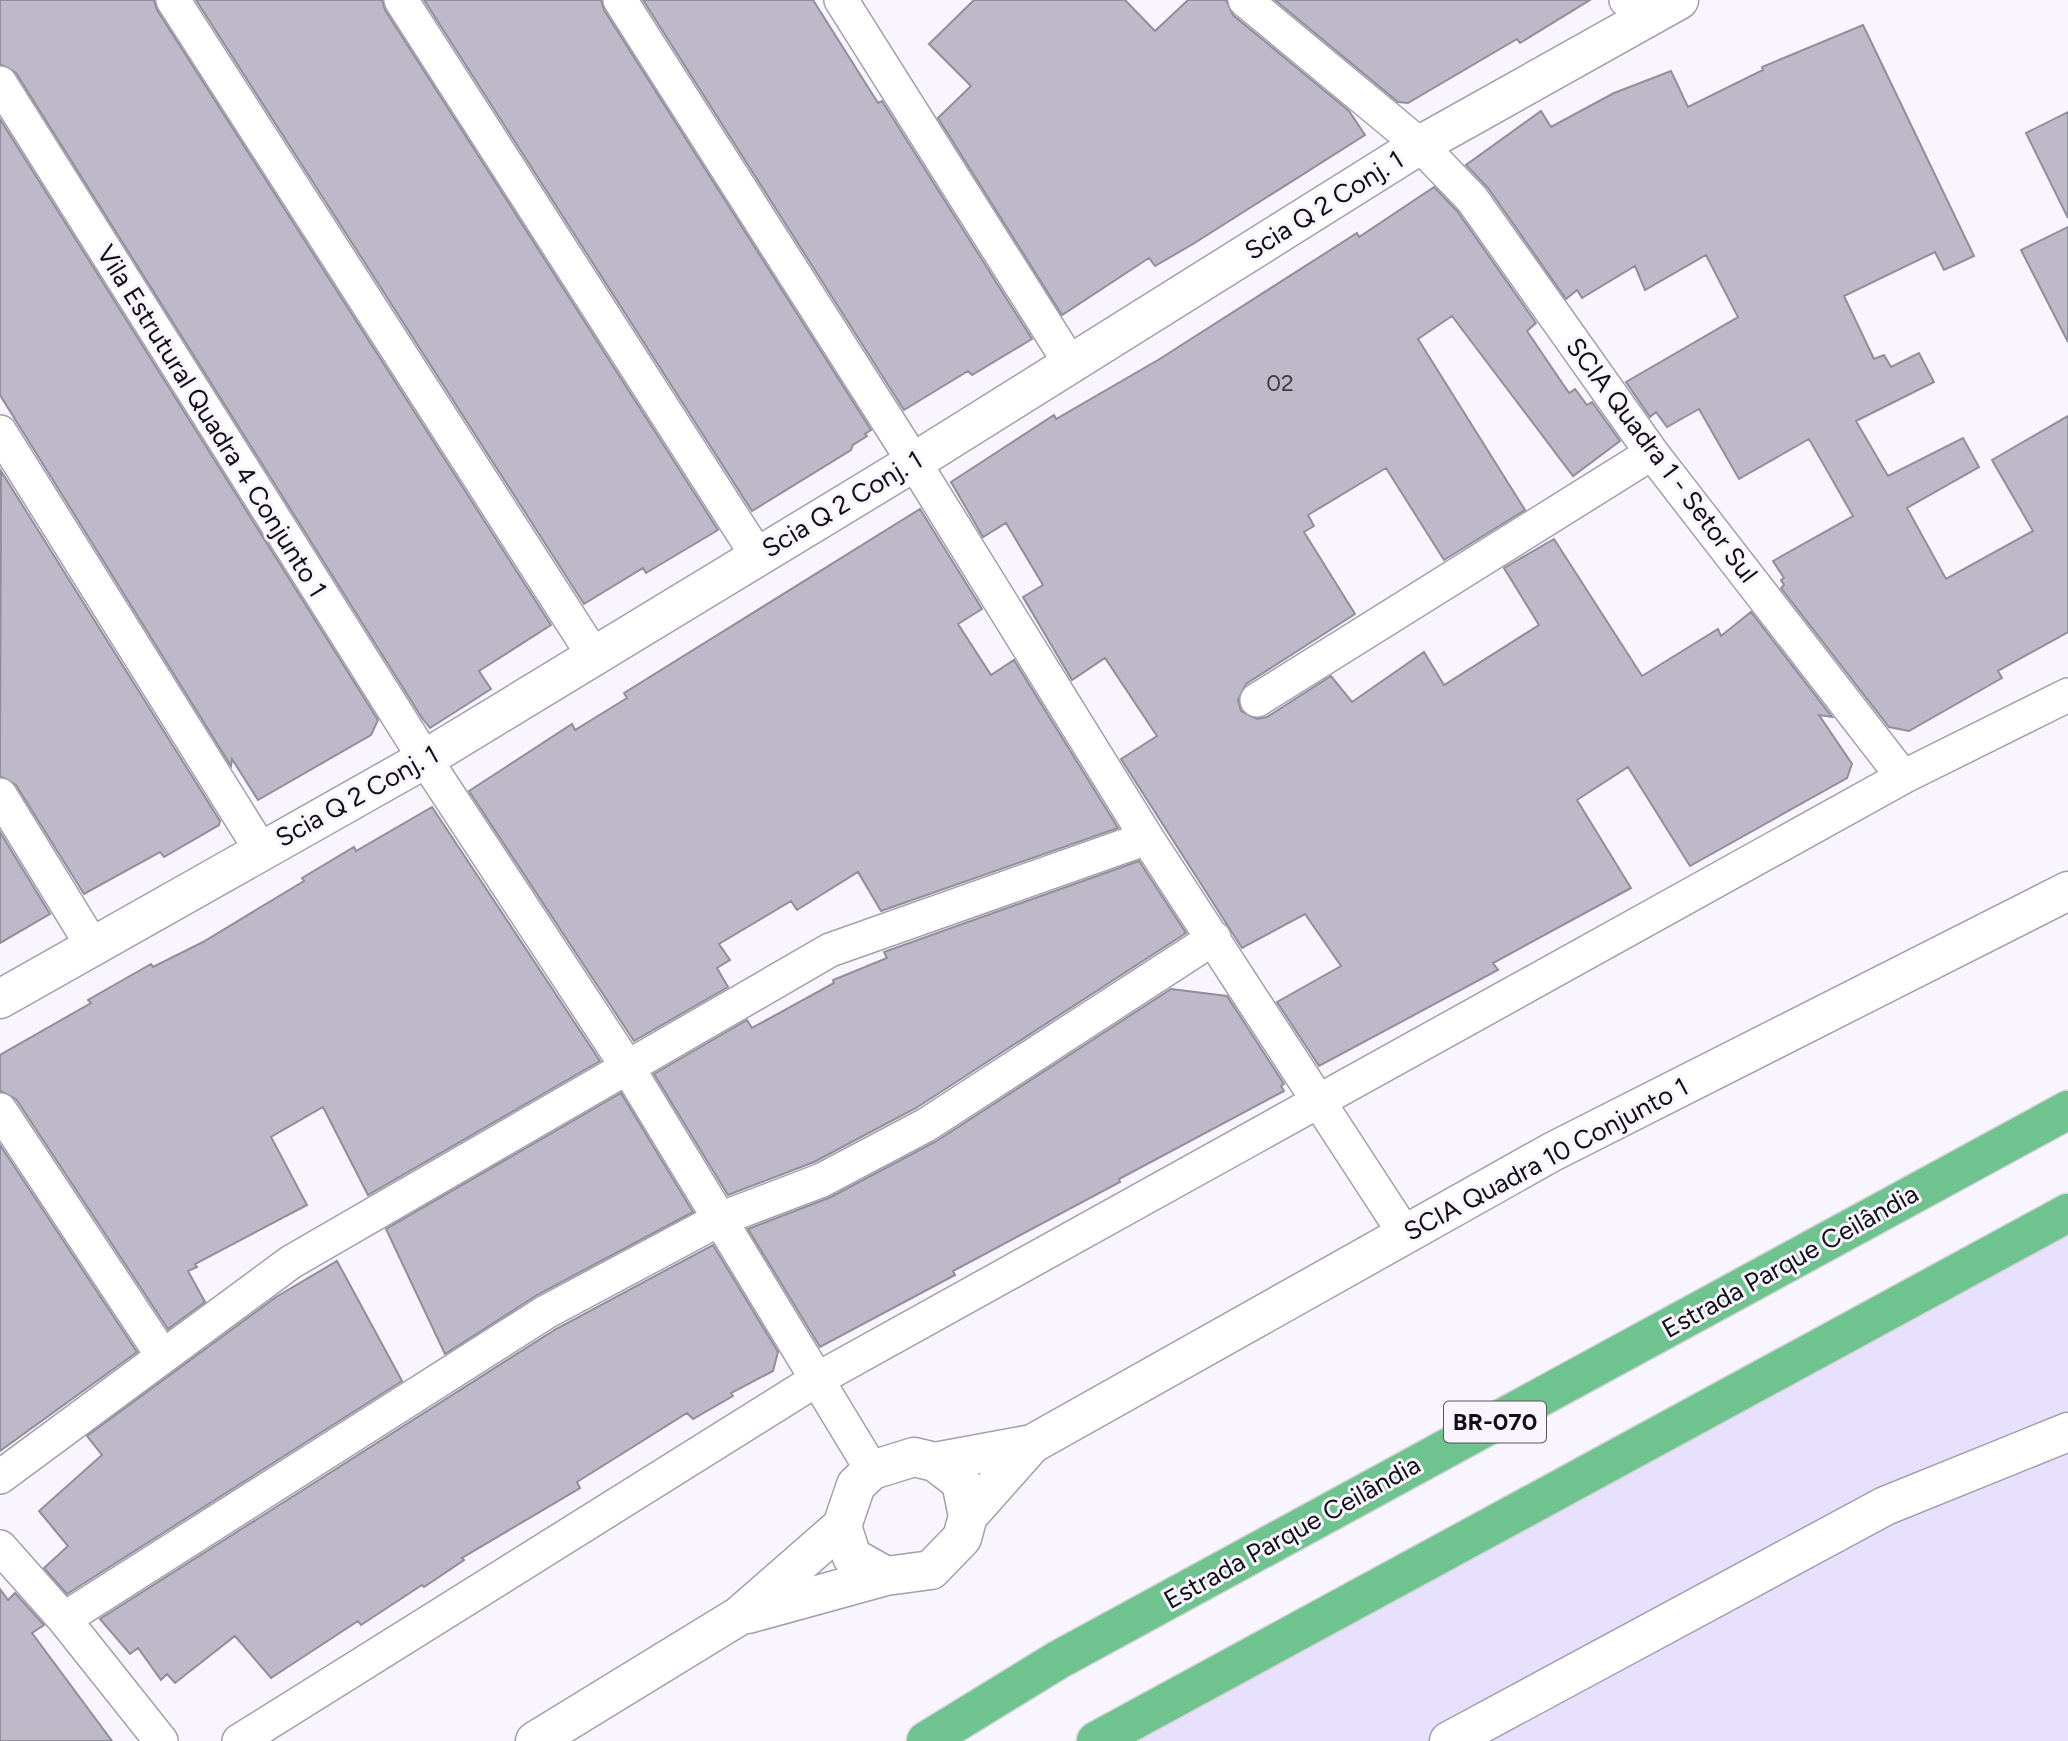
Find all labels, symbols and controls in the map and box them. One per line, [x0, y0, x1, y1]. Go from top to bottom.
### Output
street label: Scia Q 2 Conj. 1 [1239, 143, 1409, 267]
street label: Vila Estrutural Quadra 4 Conjunto 1 [90, 239, 334, 603]
street label: SCIA Quadra 1 - Setor Sul [1559, 331, 1765, 589]
house number: 02 [1266, 369, 1294, 397]
street label: Scia Q 2 Conj. 1 [756, 444, 928, 564]
street label: Scia Q 2 Conj. 1 [270, 738, 444, 854]
street label: SCIA Quadra 10 Conjunto 1 [1398, 1070, 1694, 1248]
street label: Estrada Parque Ceilândia [1656, 1177, 1924, 1345]
road number: BR-070 [1444, 1402, 1546, 1442]
street label: Estrada Parque Ceilândia [1158, 1448, 1426, 1616]

